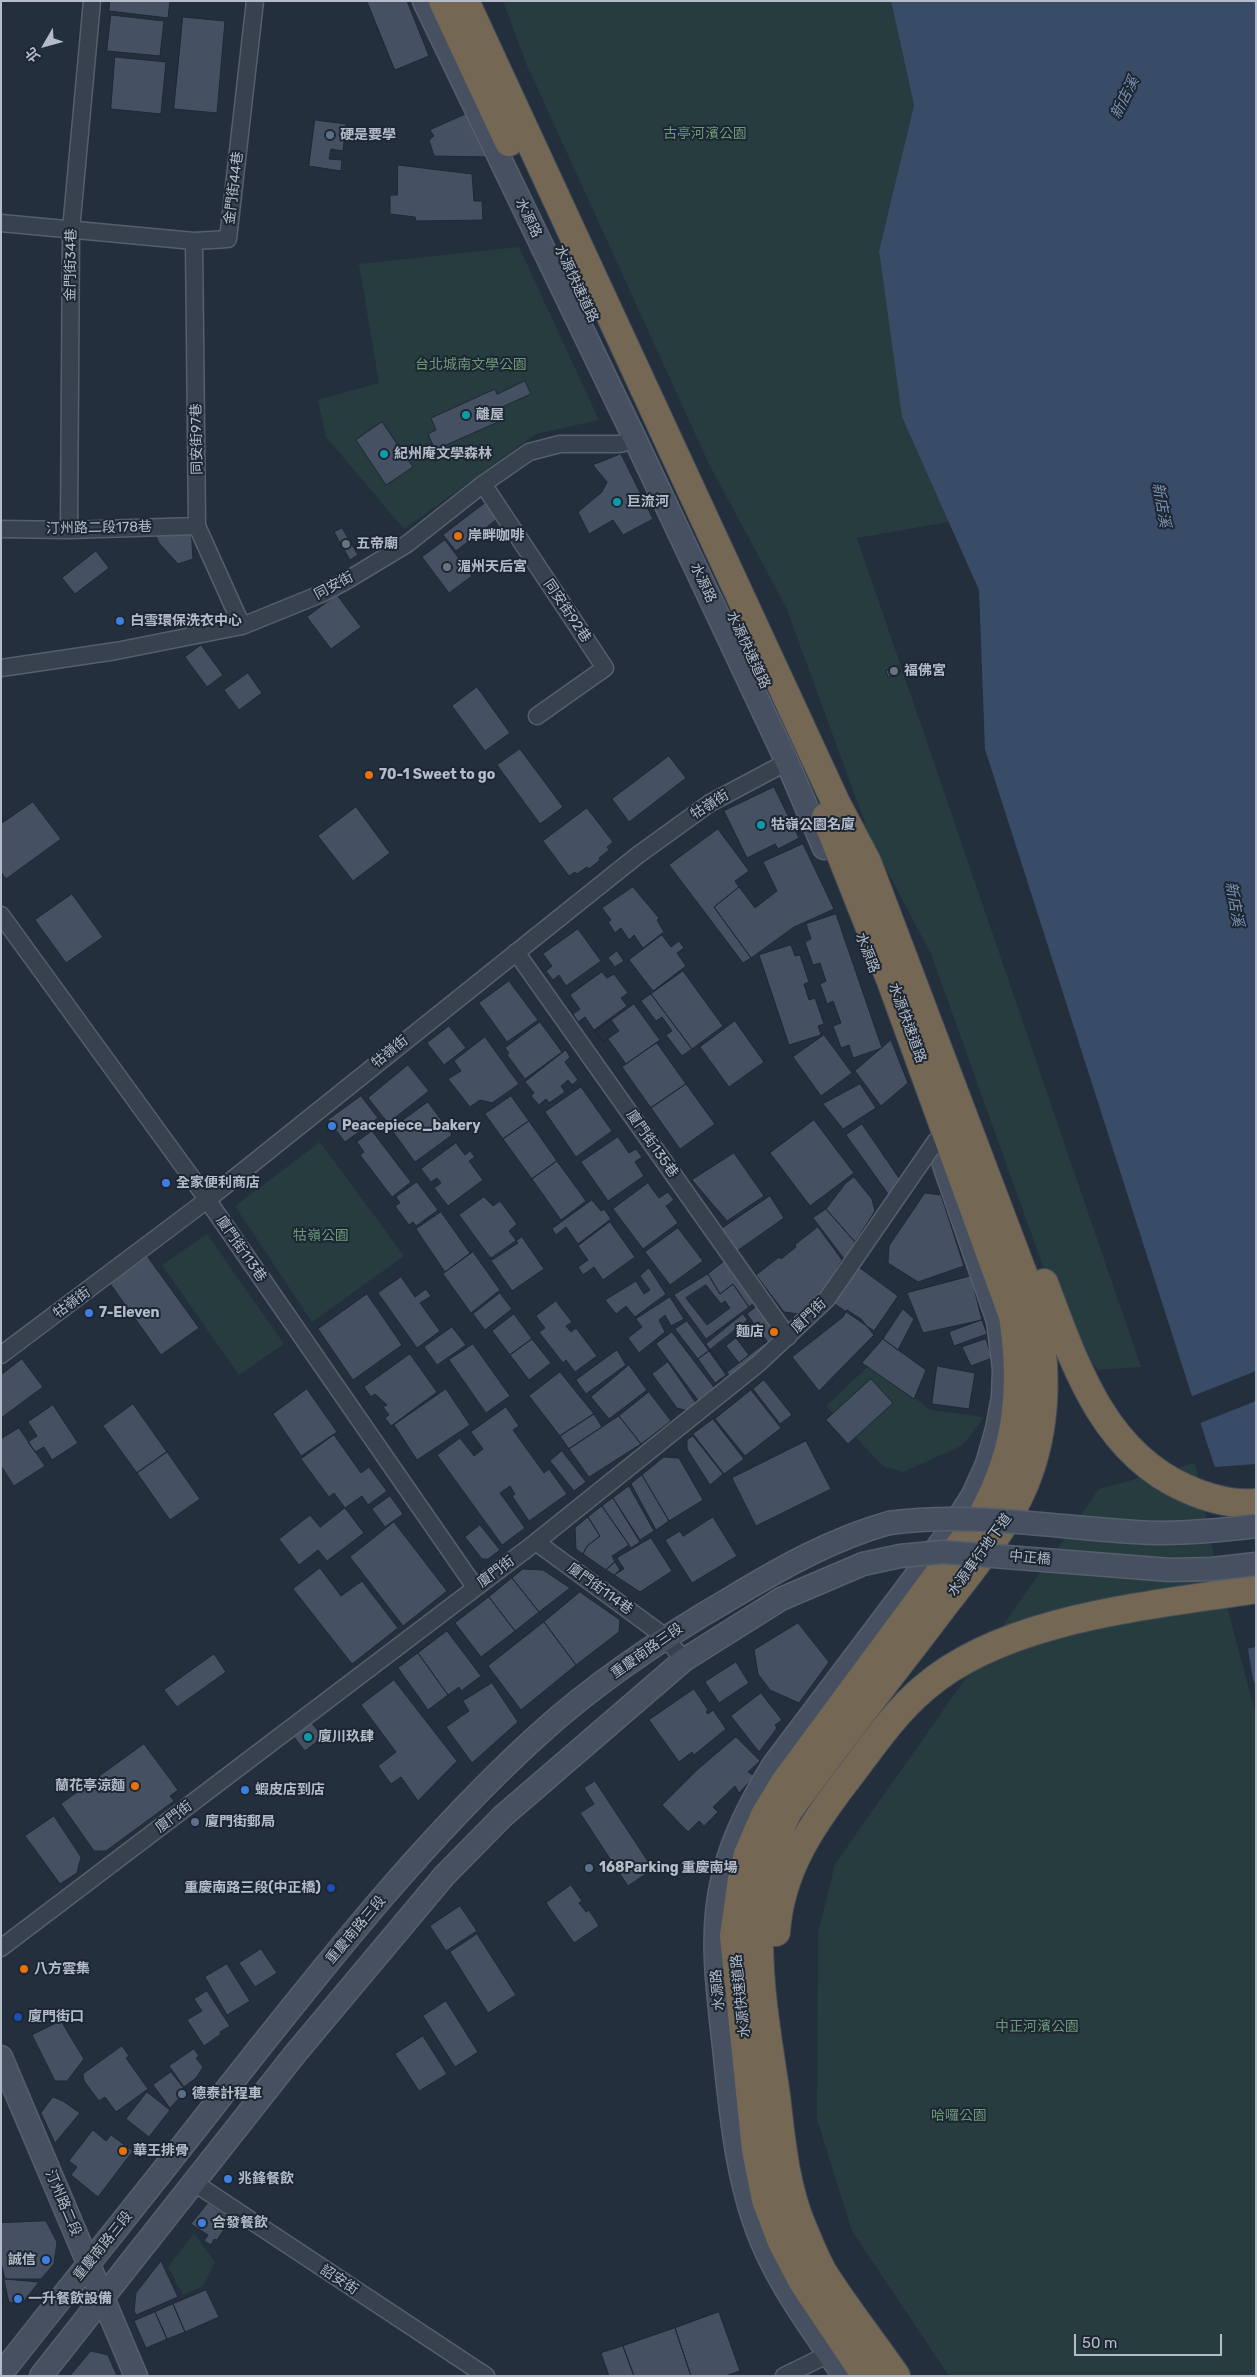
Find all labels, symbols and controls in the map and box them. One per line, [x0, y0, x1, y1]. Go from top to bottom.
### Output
north arrow [20, 20, 70, 70]
text: 北 [22, 44, 44, 65]
water label: 新店溪 [1107, 74, 1143, 122]
park label: 古亭河濱公園 [663, 126, 747, 142]
place label: 硬是要學 [340, 127, 396, 143]
marker: 硬是要學 [324, 129, 336, 141]
street label: 金門街44巷 [221, 151, 247, 225]
street label: 水源路 [511, 195, 545, 241]
street label: 金門街34巷 [62, 228, 80, 302]
street label: 水源快速道路 [551, 242, 601, 326]
park label: 台北城南文學公園 [415, 357, 527, 373]
street label: 同安街97巷 [188, 403, 206, 475]
place label: 離屋 [476, 407, 504, 423]
marker: 離屋 [460, 409, 472, 421]
place label: 紀州庵文學森林 [394, 446, 492, 462]
marker: 紀州庵文學森林 [378, 448, 390, 460]
water label: 新店溪 [1148, 481, 1174, 529]
place label: 巨流河 [627, 494, 669, 510]
marker: 巨流河 [611, 496, 623, 508]
street label: 汀州路二段178巷 [46, 519, 152, 537]
place label: 岸畔咖啡 [468, 528, 524, 544]
marker: 岸畔咖啡 [452, 530, 464, 542]
place label: 五帝廟 [356, 536, 398, 552]
marker: 五帝廟 [340, 538, 352, 550]
place label: 湄州天后宮 [457, 559, 527, 575]
street label: 水源路 [687, 560, 719, 606]
marker: 湄州天后宮 [441, 561, 453, 573]
street label: 同安街 [312, 569, 356, 603]
street label: 同安街92巷 [540, 576, 594, 646]
street label: 水源快速道路 [723, 608, 773, 692]
place label: 白雪環保洗衣中心 [130, 613, 242, 629]
marker: 白雪環保洗衣中心 [114, 615, 126, 627]
place label: 福佛宮 [904, 663, 946, 679]
marker: 福佛宮 [888, 665, 900, 677]
place label: 70-1 Sweet to go [379, 767, 495, 783]
marker: 70-1 Sweet to go [363, 769, 375, 781]
street label: 牯嶺街 [688, 787, 732, 823]
place label: 牯嶺公園名廈 [771, 817, 855, 833]
marker: 牯嶺公園名廈 [755, 819, 767, 831]
water label: 新店溪 [1221, 880, 1247, 928]
street label: 水源路 [851, 930, 883, 976]
street label: 水源快速道路 [885, 981, 929, 1065]
street label: 牯嶺街 [368, 1032, 412, 1072]
street label: 廈門街135巷 [623, 1107, 681, 1181]
place label: Peacepiece_bakery [342, 1118, 481, 1134]
marker: Peacepiece_bakery [326, 1120, 338, 1132]
place label: 全家便利商店 [176, 1175, 260, 1191]
marker: 全家便利商店 [160, 1177, 172, 1189]
street label: 廈門街113巷 [212, 1213, 270, 1285]
park label: 牯嶺公園 [293, 1228, 349, 1244]
street label: 牯嶺街 [50, 1284, 94, 1322]
street label: 廈門街 [788, 1295, 830, 1337]
place label: 7-Eleven [99, 1305, 160, 1321]
marker: 7-Eleven [83, 1307, 95, 1319]
place label: 麵店 [736, 1324, 764, 1340]
marker: 麵店 [768, 1326, 780, 1338]
street label: 水源車行地下道 [944, 1510, 1016, 1600]
street label: 中正橋 [1008, 1548, 1052, 1568]
street label: 廈門街 [474, 1553, 518, 1591]
street label: 廈門街114巷 [564, 1560, 636, 1618]
street label: 重慶南路三段 [608, 1620, 686, 1682]
place label: 廈川玖肆 [318, 1729, 374, 1745]
marker: 廈川玖肆 [302, 1731, 314, 1743]
place label: 蘭花亭涼麵 [55, 1778, 125, 1794]
marker: 蘭花亭涼麵 [129, 1780, 141, 1792]
place label: 蝦皮店到店 [255, 1782, 325, 1798]
marker: 蝦皮店到店 [239, 1784, 251, 1796]
street label: 廈門街 [152, 1797, 196, 1837]
place label: 廈門街郵局 [205, 1814, 275, 1830]
marker: 廈門街郵局 [189, 1816, 201, 1828]
place label: 168Parking 重慶南場 [599, 1860, 738, 1876]
marker: 168Parking 重慶南場 [583, 1862, 595, 1874]
place label: 重慶南路三段(中正橋) [184, 1880, 321, 1896]
marker: 重慶南路三段(中正橋) [325, 1882, 337, 1894]
street label: 重慶南路三段 [323, 1892, 389, 1968]
street label: 水源快速道路 [728, 1953, 754, 2039]
place label: 八方雲集 [34, 1961, 90, 1977]
marker: 八方雲集 [18, 1963, 30, 1975]
street label: 水源路 [708, 1968, 728, 2012]
place label: 廈門街口 [28, 2009, 84, 2025]
marker: 廈門街口 [12, 2011, 24, 2023]
park label: 中正河濱公園 [995, 2019, 1079, 2035]
place label: 德泰計程車 [192, 2086, 262, 2102]
marker: 德泰計程車 [176, 2088, 188, 2100]
park label: 哈囉公園 [931, 2108, 987, 2124]
place label: 華王排骨 [133, 2143, 189, 2159]
marker: 華王排骨 [117, 2145, 129, 2157]
street label: 汀州路二段 [42, 2168, 84, 2238]
place label: 兆鋒餐飲 [238, 2171, 294, 2187]
marker: 兆鋒餐飲 [222, 2173, 234, 2185]
street label: 重慶南路三段 [70, 2208, 136, 2284]
place label: 合發餐飲 [212, 2215, 268, 2231]
marker: 合發餐飲 [196, 2217, 208, 2229]
place label: 誠信 [8, 2252, 36, 2268]
marker: 誠信 [40, 2254, 52, 2266]
street label: 詔安街 [317, 2262, 361, 2298]
place label: 一升餐飲設備 [28, 2291, 112, 2307]
marker: 一升餐飲設備 [12, 2293, 24, 2305]
scale bar [1077, 2324, 1224, 2356]
text: 50 m [1082, 2334, 1117, 2352]

